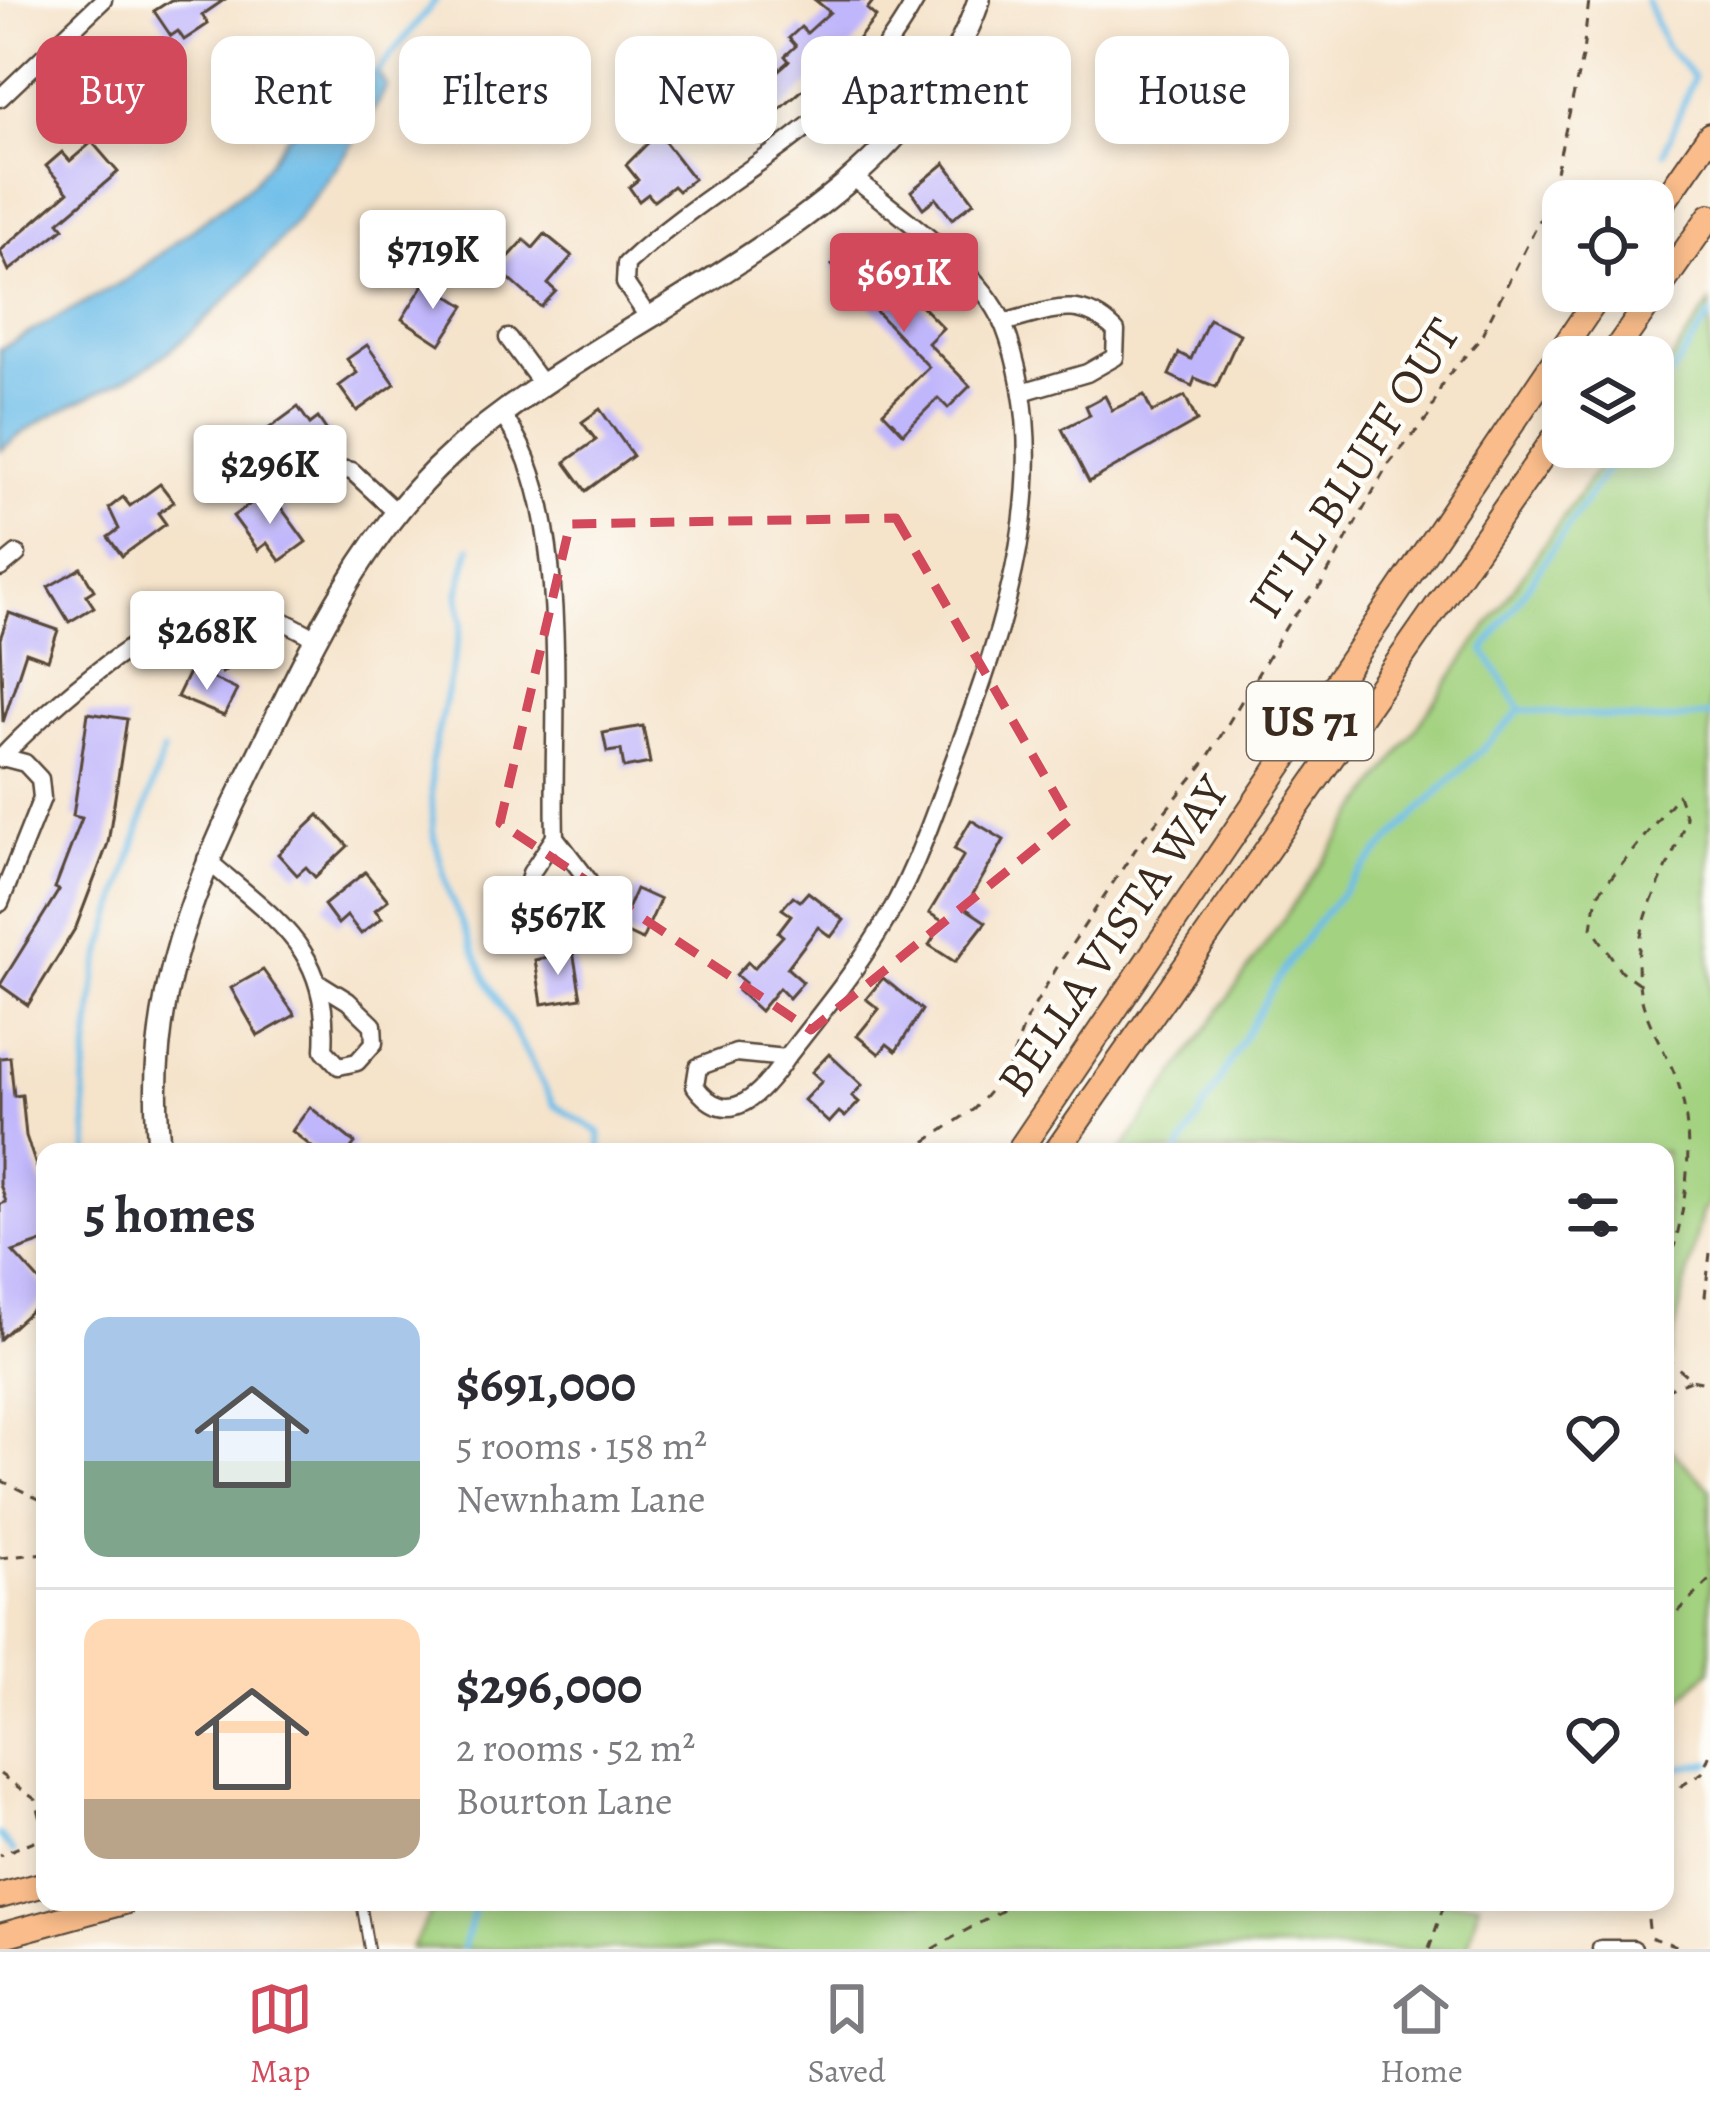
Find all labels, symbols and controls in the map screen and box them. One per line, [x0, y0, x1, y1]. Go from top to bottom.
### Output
chip: Buy [36, 36, 187, 144]
chip: Rent [211, 36, 375, 144]
chip: Filters [399, 36, 591, 144]
chip: New [615, 36, 777, 144]
chip: Apartment [801, 36, 1071, 144]
chip: House [1095, 36, 1289, 144]
map controls [1542, 180, 1674, 468]
button: locate [1542, 180, 1674, 312]
pin: $719K [349, 210, 517, 312]
text: $719K [387, 222, 479, 275]
pin: $691K [820, 233, 988, 335]
text: $691K [857, 245, 951, 298]
street label: IT'LL BLUFF OUT [1232, 305, 1476, 631]
button: layers [1542, 336, 1674, 468]
pin: $296K [186, 425, 354, 527]
text: $296K [221, 437, 319, 490]
pin: $268K [123, 591, 291, 693]
text: $268K [157, 603, 257, 656]
road number: US 71 [1247, 682, 1373, 760]
street label: BELLA VISTA WAY [981, 762, 1245, 1109]
pin: $567K [474, 876, 642, 978]
text: $567K [510, 888, 606, 941]
text: 5 homes [84, 1180, 256, 1250]
icon: filters [1560, 1182, 1626, 1248]
text: $691,000 [456, 1349, 636, 1419]
icon: home [180, 1365, 324, 1509]
icon: heart [1560, 1404, 1626, 1470]
text: 5 rooms · 158 m² [456, 1419, 707, 1472]
text: Newnham Lane [456, 1472, 706, 1525]
text: $296,000 [456, 1651, 643, 1721]
icon: home [180, 1667, 324, 1811]
icon: heart [1560, 1706, 1626, 1772]
text: 2 rooms · 52 m² [456, 1721, 695, 1774]
text: Bourton Lane [456, 1774, 673, 1827]
tab: Map [247, 1976, 313, 2093]
tab: Saved [807, 1976, 886, 2093]
tab: Home [1380, 1976, 1463, 2093]

